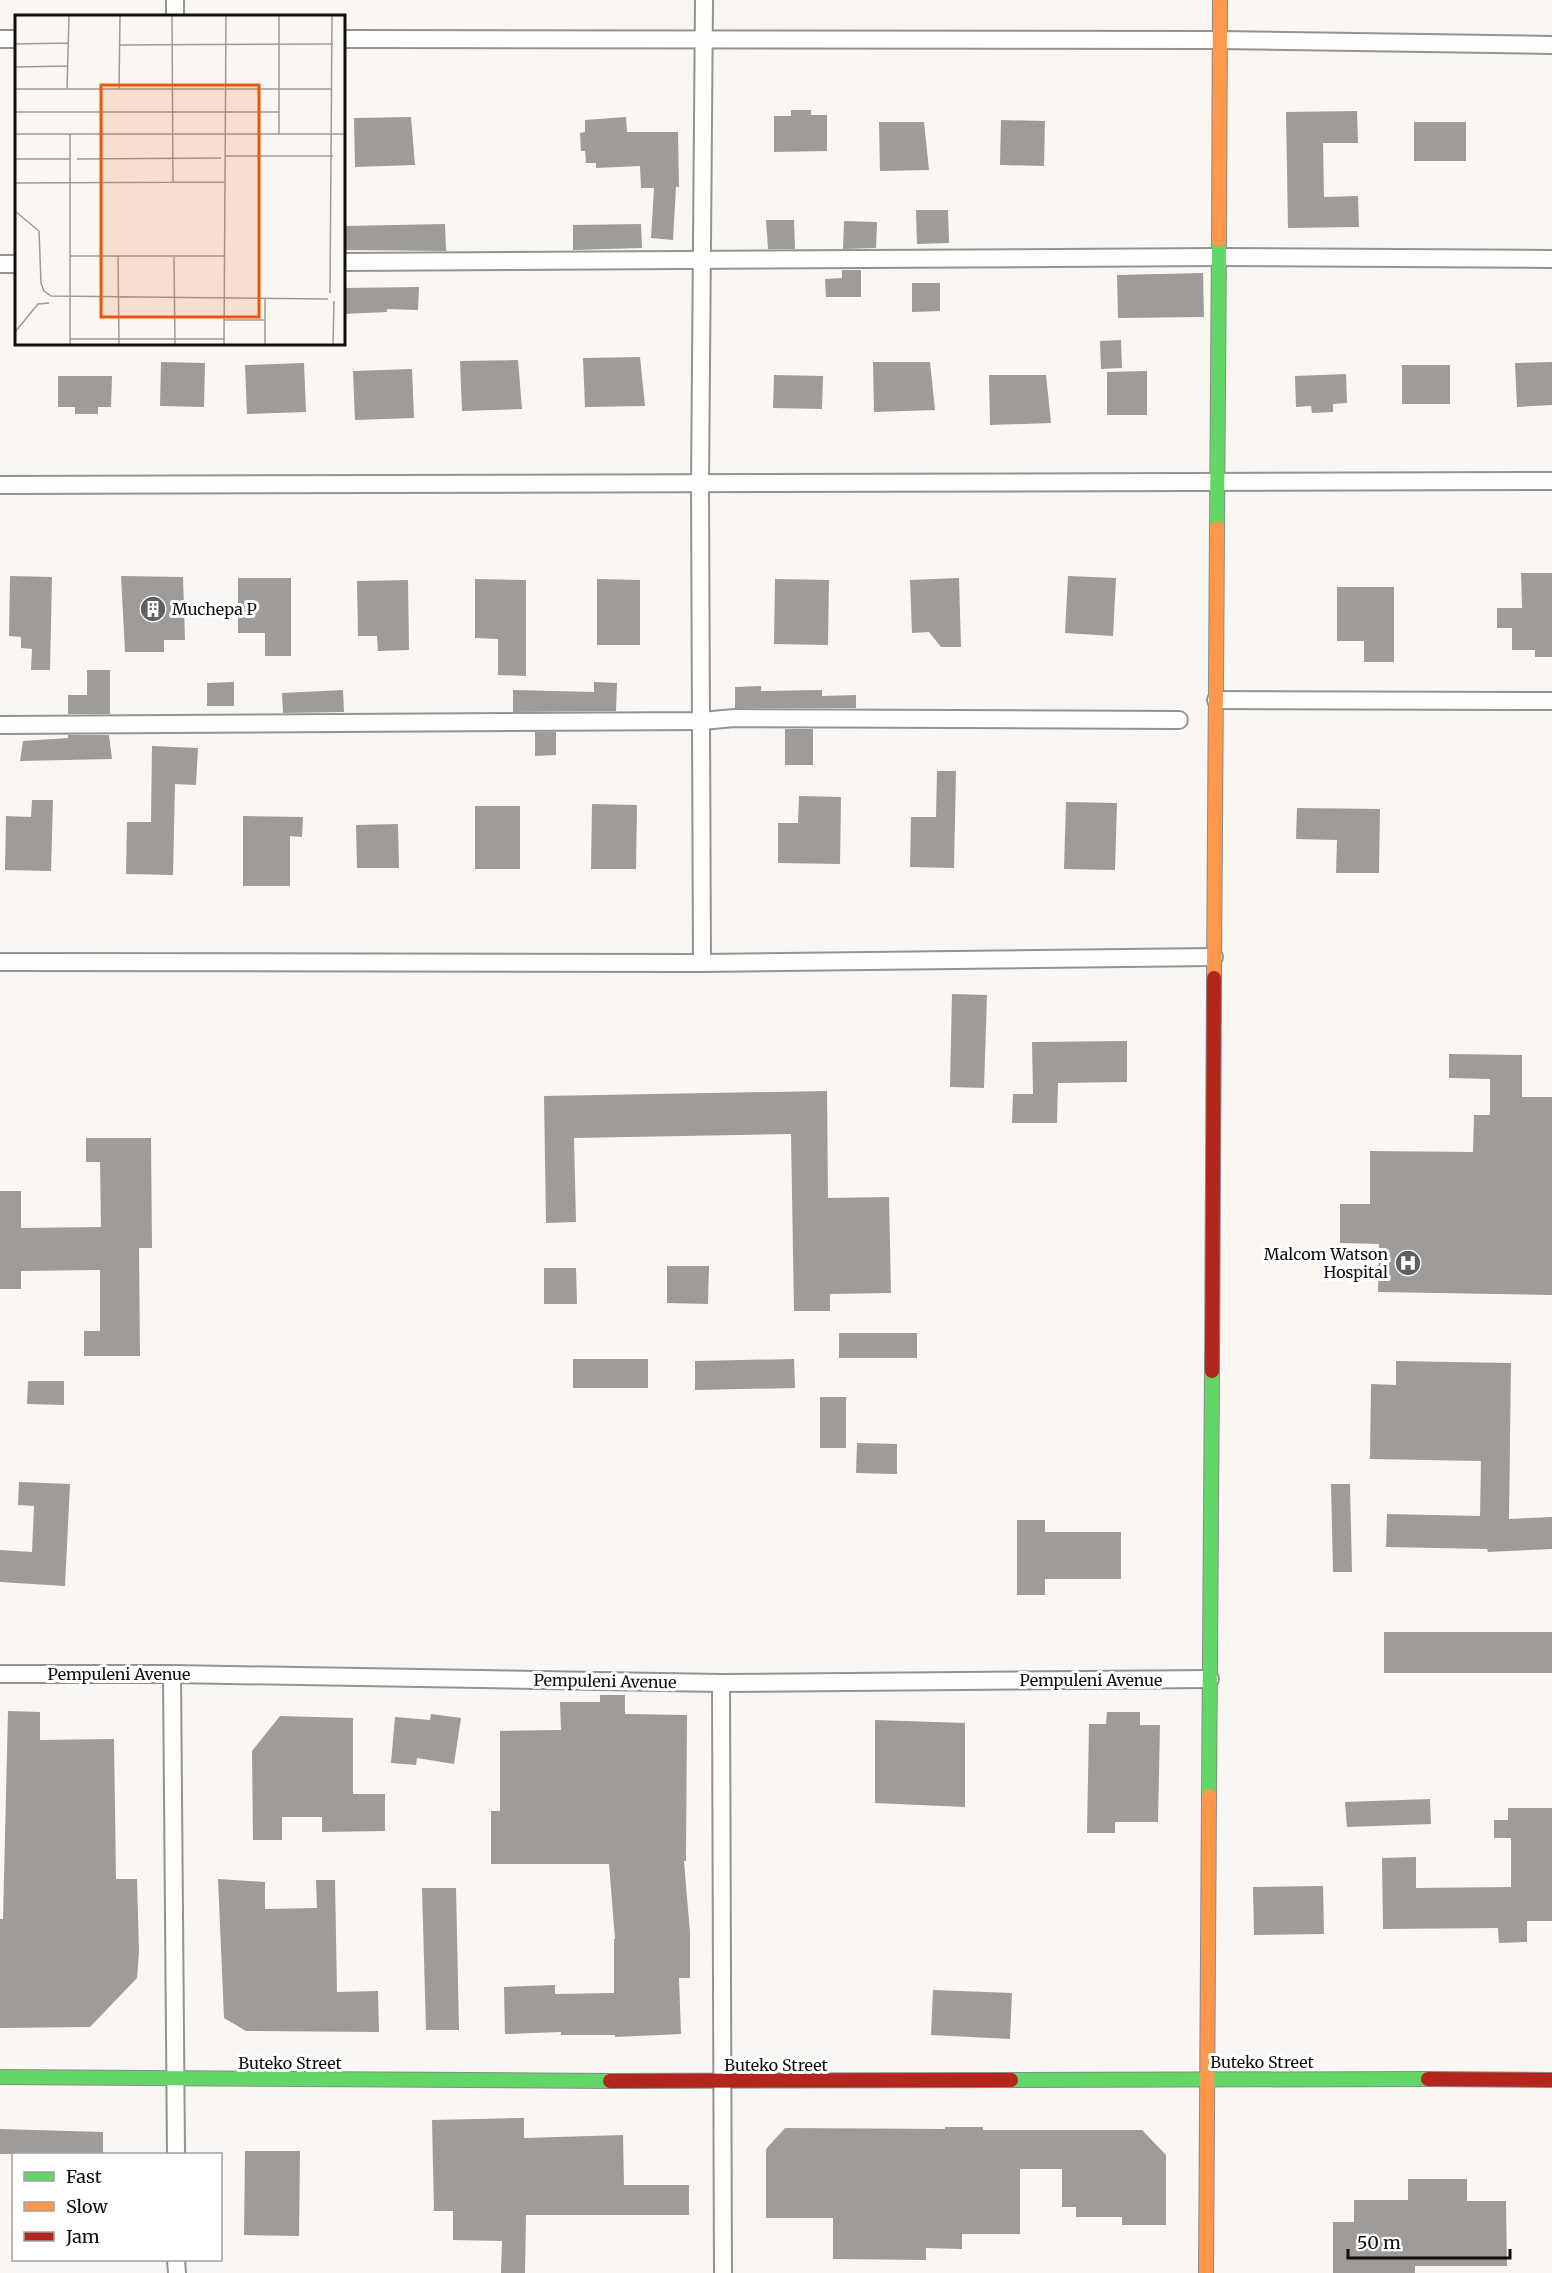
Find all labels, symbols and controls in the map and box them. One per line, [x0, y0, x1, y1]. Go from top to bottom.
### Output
inset map [15, 15, 345, 345]
building icon: Muchepa P [138, 594, 168, 624]
place label: Muchepa P [172, 599, 257, 619]
place label: Malcom Watson Hospital [1264, 1244, 1388, 1282]
hospital icon: Malcom Watson Hospital [1393, 1248, 1423, 1278]
street label: Pempuleni Avenue [48, 1664, 190, 1684]
street label: Pempuleni Avenue [533, 1670, 677, 1692]
street label: Pempuleni Avenue [1020, 1670, 1162, 1690]
street label: Buteko Street [1210, 2052, 1314, 2072]
street label: Buteko Street [238, 2053, 342, 2073]
street label: Buteko Street [724, 2055, 828, 2075]
legend [12, 2153, 222, 2261]
text: Fast [66, 2165, 102, 2188]
text: Slow [66, 2195, 109, 2218]
scale bar [1348, 2222, 1510, 2260]
text: Jam [65, 2225, 100, 2248]
text: 50 m [1357, 2231, 1401, 2254]

